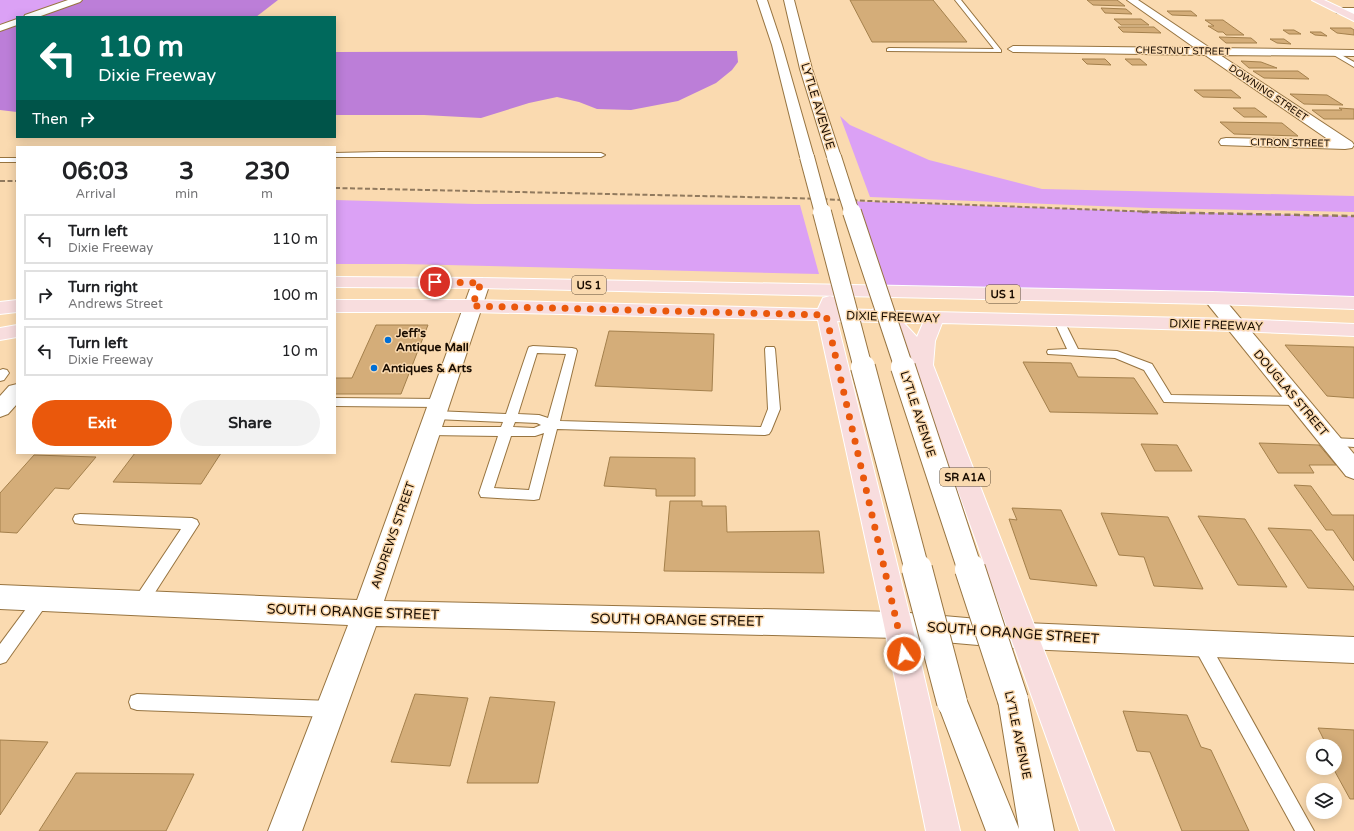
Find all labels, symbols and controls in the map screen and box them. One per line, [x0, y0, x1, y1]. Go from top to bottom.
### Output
text: 110 m [98, 30, 184, 64]
icon: left [32, 32, 84, 84]
street label: CHESTNUT STREET [1135, 44, 1231, 58]
street label: LYTLE AVENUE [798, 61, 838, 151]
street label: DOWNING STREET [1226, 62, 1310, 124]
text: Dixie Freeway [98, 64, 216, 86]
icon: right [76, 108, 98, 130]
text: Then [32, 110, 68, 128]
street label: CITRON STREET [1250, 136, 1330, 150]
text: 06:03 [62, 157, 129, 186]
text: 3 [179, 157, 194, 186]
text: 230 [244, 157, 290, 186]
text: Arrival [75, 186, 116, 202]
text: min [175, 186, 198, 202]
text: m [261, 186, 273, 202]
text: Turn left [68, 222, 128, 240]
icon: left [34, 228, 56, 250]
text: 110 m [272, 230, 318, 248]
text: Dixie Freeway [68, 240, 153, 256]
pin [418, 265, 452, 299]
icon: arrive [424, 271, 446, 293]
road number: US 1 [572, 276, 606, 294]
text: Turn right [68, 278, 138, 296]
icon: right [34, 284, 56, 306]
road number: US 1 [986, 285, 1020, 303]
text: 100 m [272, 286, 318, 304]
text: Andrews Street [68, 296, 163, 312]
street label: DIXIE FREEWAY [846, 308, 940, 326]
street label: DIXIE FREEWAY [1169, 316, 1263, 334]
place label: Jeff's Antique Mall [395, 326, 469, 355]
text: Turn left [68, 334, 128, 352]
marker: Jeff's Antique Mall [383, 335, 393, 345]
icon: left [34, 340, 56, 362]
text: 10 m [281, 342, 318, 360]
street label: DOUGLAS STREET [1251, 347, 1332, 440]
text: Dixie Freeway [68, 352, 153, 368]
place label: Antiques & Arts [382, 361, 472, 376]
marker: Antiques & Arts [369, 363, 379, 373]
street label: LYTLE AVENUE [897, 369, 939, 459]
button: Exit [32, 400, 172, 446]
button: Share [180, 400, 320, 446]
road number: SR A1A [940, 468, 990, 486]
street label: ANDREWS STREET [368, 479, 418, 590]
street label: SOUTH ORANGE STREET [266, 600, 440, 624]
street label: SOUTH ORANGE STREET [591, 610, 764, 630]
street label: SOUTH ORANGE STREET [926, 619, 1100, 648]
position arrow [883, 633, 925, 675]
street label: LYTLE AVENUE [1002, 690, 1034, 781]
map controls [1306, 739, 1342, 819]
button: search [1306, 739, 1342, 775]
button: layers [1306, 783, 1342, 819]

